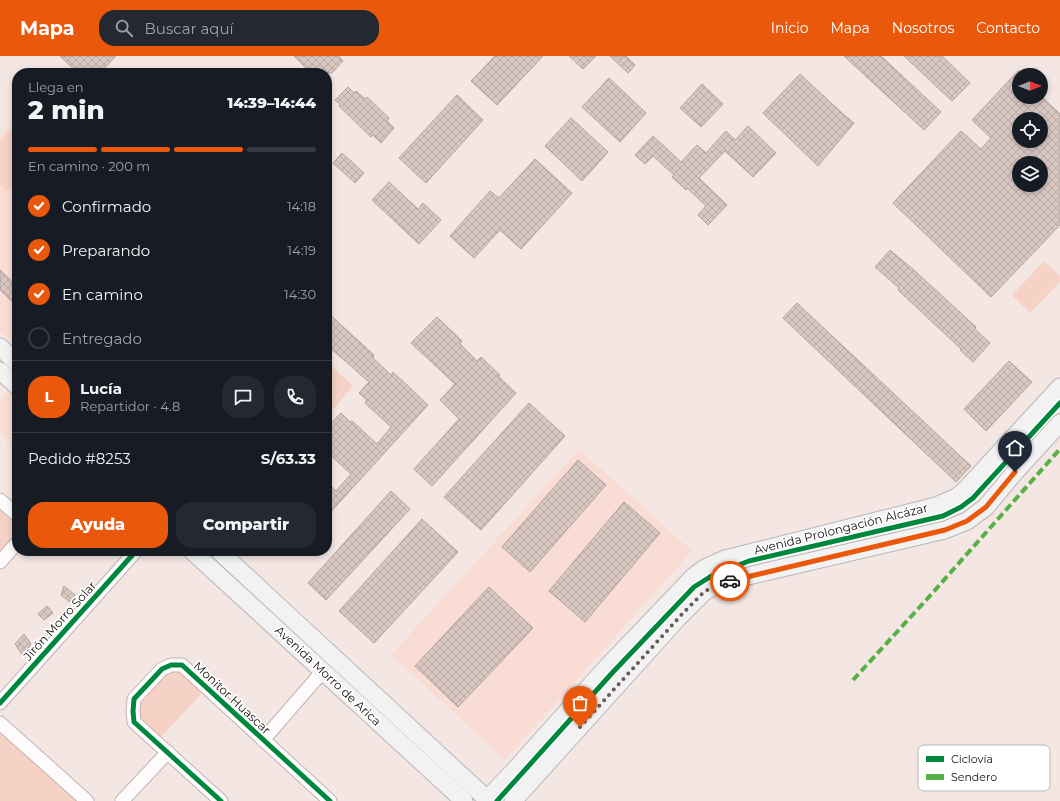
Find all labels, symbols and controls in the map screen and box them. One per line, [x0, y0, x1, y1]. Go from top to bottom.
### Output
search box [99, 10, 379, 46]
text: Mapa [20, 17, 75, 40]
icon: search [113, 17, 135, 39]
text: Buscar aquí [145, 19, 234, 38]
text: Inicio [771, 19, 808, 37]
text: Mapa [830, 19, 870, 37]
text: Nosotros [892, 19, 954, 37]
text: Contacto [976, 19, 1040, 37]
north arrow [1012, 68, 1048, 104]
map controls [1012, 68, 1048, 192]
text: Llega en [28, 79, 84, 95]
text: 14:39–14:44 [227, 93, 316, 112]
text: 2 min [28, 94, 105, 126]
button: locate [1012, 112, 1048, 148]
button: layers [1012, 156, 1048, 192]
text: En camino · 200 m [28, 158, 150, 174]
icon: check [28, 195, 50, 217]
text: Confirmado [62, 197, 151, 216]
text: 14:18 [287, 198, 316, 214]
icon: check [28, 239, 50, 261]
text: Preparando [62, 241, 150, 260]
text: 14:19 [287, 242, 316, 258]
icon: check [28, 283, 50, 305]
text: En camino [62, 285, 143, 304]
text: 14:30 [284, 286, 316, 302]
text: Entregado [62, 329, 142, 348]
button: chat [222, 376, 264, 418]
button: phone [274, 376, 316, 418]
text: Lucía [80, 379, 122, 398]
text: L [44, 387, 54, 406]
text: Repartidor · 4.8 [80, 398, 180, 414]
pin [998, 431, 1032, 472]
icon: home [1004, 437, 1026, 459]
text: Pedido #8253 [28, 449, 131, 468]
text: S/63.33 [261, 449, 316, 468]
street label: Avenida Prolongación Alcázar [752, 500, 930, 557]
button: Ayuda [28, 502, 168, 548]
button: Compartir [176, 502, 316, 548]
courier [710, 561, 750, 601]
icon: car [719, 570, 741, 592]
street label: Jirón Morro Solar [19, 578, 99, 664]
street label: Avenida Morro de Arica [272, 623, 384, 729]
street label: Monitor Huascar [191, 658, 274, 737]
pin [563, 686, 597, 727]
icon: bag [569, 692, 591, 714]
legend [918, 745, 1050, 791]
text: Ciclovía [951, 752, 993, 766]
text: Sendero [951, 770, 997, 784]

